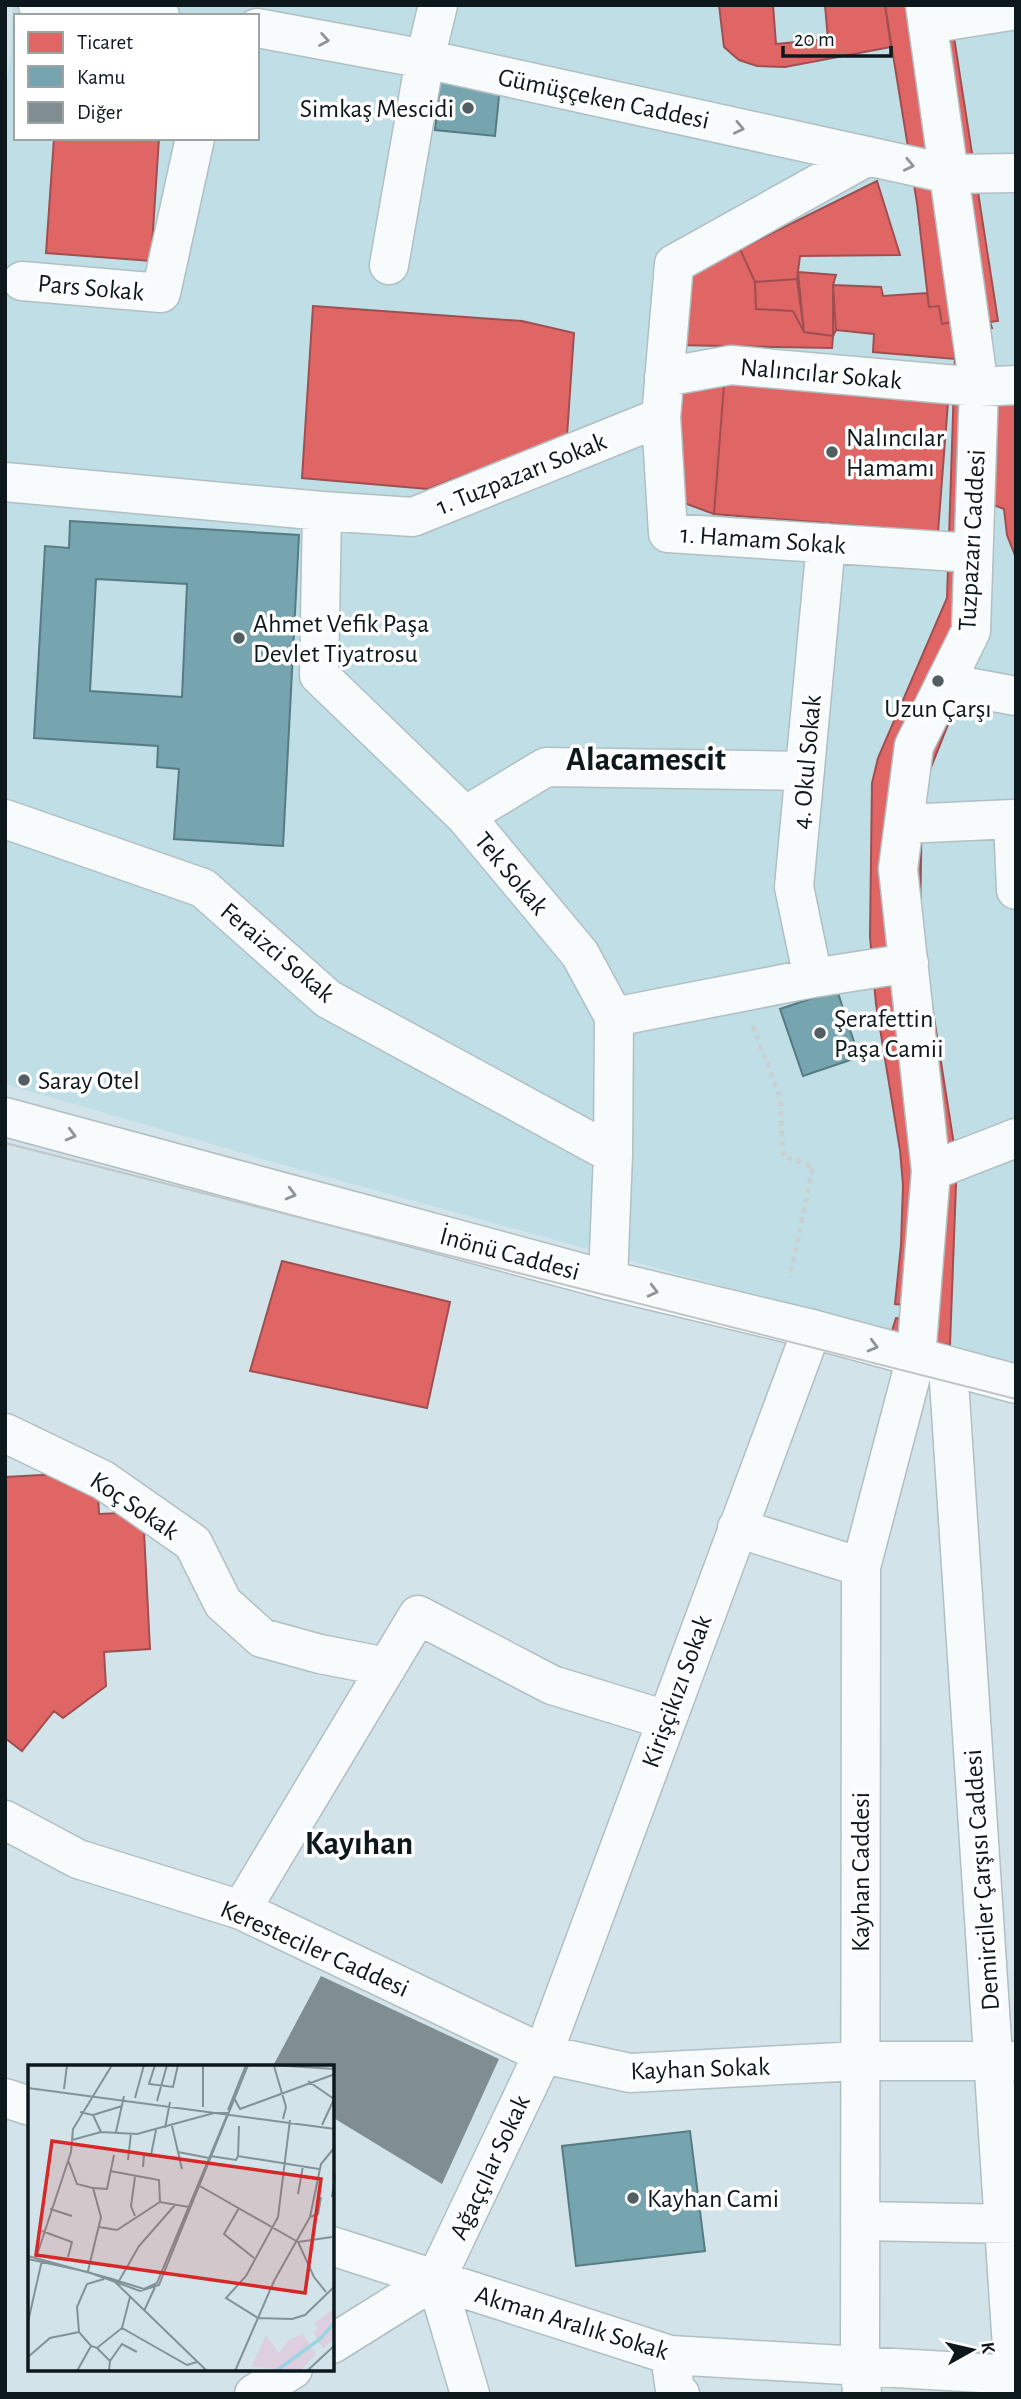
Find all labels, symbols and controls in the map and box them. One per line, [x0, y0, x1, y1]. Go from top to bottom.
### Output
legend [14, 14, 259, 140]
scale bar [783, 14, 892, 58]
text: 20 m [794, 29, 835, 50]
text: Ticaret [77, 32, 133, 53]
one-way arrow [318, 32, 330, 47]
street label: Gümüşçeken Caddesi [496, 64, 712, 134]
text: Kamu [77, 67, 126, 88]
place label: Simkaş Mescidi [300, 96, 454, 122]
marker: Simkaş Mescidi [460, 100, 476, 116]
text: Diğer [77, 102, 123, 123]
one-way arrow [733, 120, 745, 134]
one-way arrow [902, 157, 914, 172]
street label: Pars Sokak [37, 270, 145, 306]
street label: Nalıncılar Sokak [739, 354, 903, 394]
place label: Nalıncılar Hamamı [846, 425, 945, 481]
street label: 1. Tuzpazarı Sokak [433, 428, 610, 520]
marker: Nalıncılar Hamamı [824, 444, 840, 460]
street label: Tuzpazarı Caddesi [954, 449, 990, 632]
street label: 1. Hamam Sokak [679, 521, 847, 559]
place label: Ahmet Vefik Paşa Devlet Tiyatrosu [253, 611, 429, 667]
marker: Ahmet Vefik Paşa Devlet Tiyatrosu [231, 630, 247, 646]
marker: Uzun Çarşı [930, 673, 946, 689]
street label: 4. Okul Sokak [788, 694, 826, 830]
place label: Uzun Çarşı [884, 696, 992, 722]
district label: Alacamescit [566, 744, 726, 777]
street label: Tek Sokak [469, 827, 553, 920]
street label: Feraizci Sokak [216, 898, 339, 1008]
place label: Şerafettin Paşa Camii [834, 1006, 943, 1062]
marker: Şerafettin Paşa Camii [812, 1025, 828, 1041]
place label: Saray Otel [38, 1068, 140, 1094]
marker: Saray Otel [16, 1072, 32, 1088]
one-way arrow [65, 1127, 77, 1141]
one-way arrow [285, 1186, 297, 1200]
street label: İnönü Caddesi [437, 1222, 583, 1285]
one-way arrow [647, 1282, 659, 1297]
one-way arrow [867, 1338, 879, 1352]
street label: Koç Sokak [86, 1467, 183, 1545]
street label: Kirişçikızı Sokak [637, 1611, 717, 1771]
street label: Demirciler Çarşısı Caddesi [960, 1748, 1004, 2011]
street label: Kayhan Caddesi [848, 1792, 874, 1952]
district label: Kayıhan [305, 1828, 413, 1861]
street label: Keresteciler Caddesi [216, 1896, 413, 2002]
street label: Kayhan Sokak [630, 2054, 770, 2084]
inset map [28, 2065, 334, 2371]
street label: Ağaççılar Sokak [445, 2091, 535, 2244]
place label: Kayhan Cami [647, 2186, 779, 2212]
marker: Kayhan Cami [625, 2190, 641, 2206]
street label: Akman Aralık Sokak [472, 2281, 672, 2365]
north arrow [937, 2315, 1007, 2385]
text: K [977, 2341, 998, 2356]

